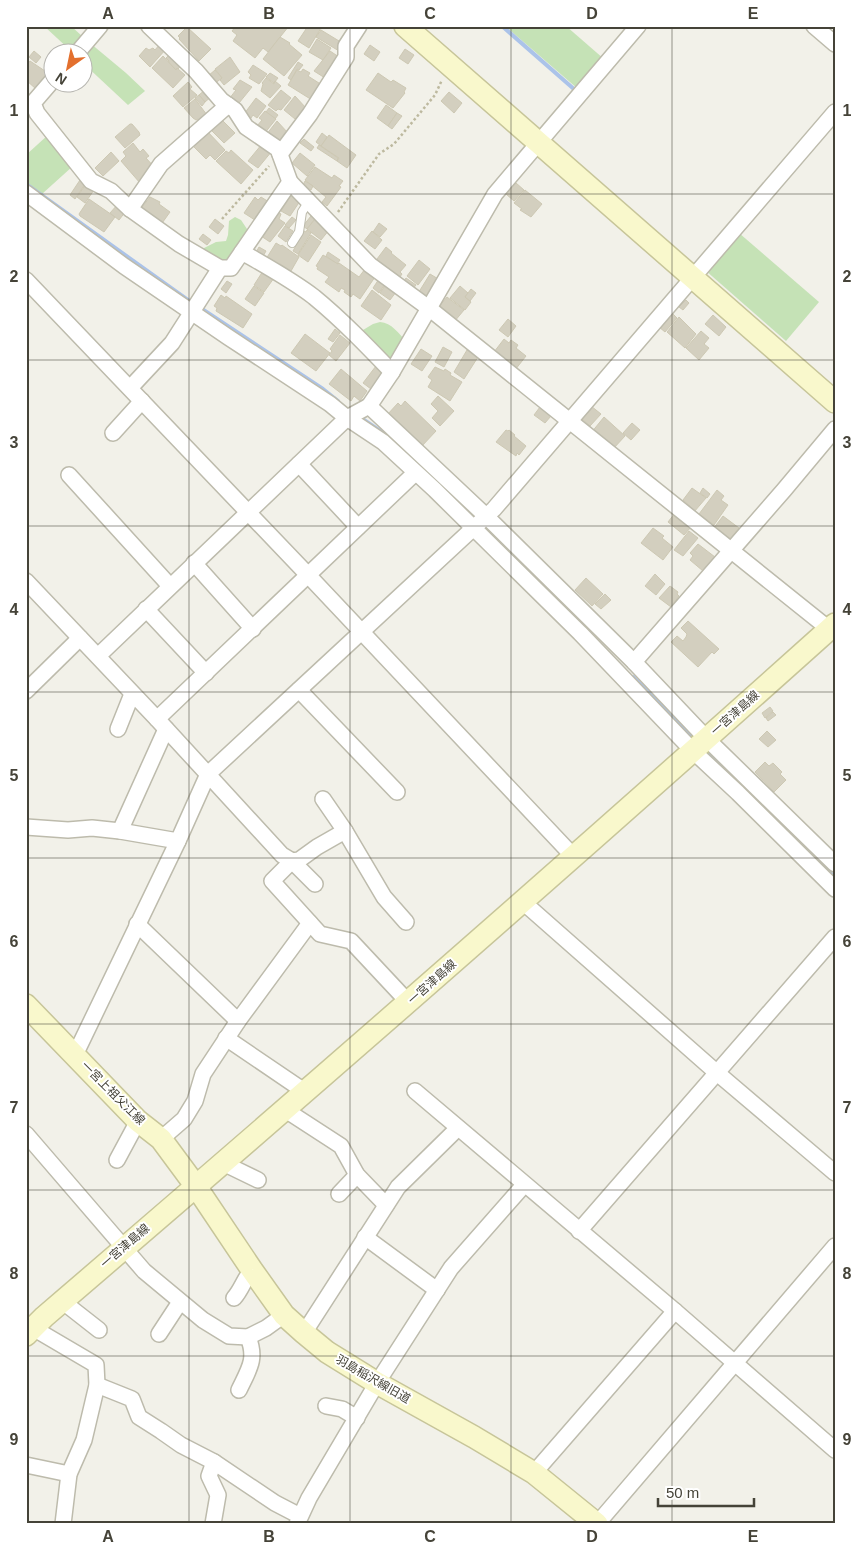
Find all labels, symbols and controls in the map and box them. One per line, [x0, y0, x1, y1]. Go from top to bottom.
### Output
text: A [102, 5, 114, 22]
text: B [263, 5, 275, 22]
text: C [424, 5, 436, 22]
text: D [586, 5, 598, 22]
text: E [748, 5, 759, 22]
north arrow [42, 42, 92, 92]
text: N [52, 69, 70, 88]
text: 1 [10, 102, 19, 119]
text: 1 [843, 102, 852, 119]
text: 2 [10, 268, 19, 285]
text: 2 [843, 268, 852, 285]
text: 3 [10, 434, 19, 451]
text: 3 [843, 434, 852, 451]
text: 4 [10, 601, 19, 618]
text: 4 [843, 601, 852, 618]
street label: 一宮津島線 [708, 688, 762, 738]
text: 5 [10, 767, 19, 784]
text: 5 [843, 767, 852, 784]
text: 6 [10, 933, 19, 950]
text: 6 [843, 933, 852, 950]
street label: 一宮津島線 [405, 957, 459, 1007]
street label: 一宮上祖父江線 [78, 1058, 148, 1128]
text: 7 [10, 1099, 19, 1116]
text: 7 [843, 1099, 852, 1116]
street label: 一宮津島線 [98, 1221, 152, 1271]
text: 8 [10, 1265, 19, 1282]
text: 8 [843, 1265, 852, 1282]
street label: 羽島稲沢線旧道 [333, 1352, 413, 1406]
text: 9 [10, 1431, 19, 1448]
text: 9 [843, 1431, 852, 1448]
scale bar [658, 1475, 755, 1507]
text: 50 m [666, 1484, 699, 1501]
text: A [102, 1528, 114, 1545]
text: B [263, 1528, 275, 1545]
text: C [424, 1528, 436, 1545]
text: D [586, 1528, 598, 1545]
text: E [748, 1528, 759, 1545]

